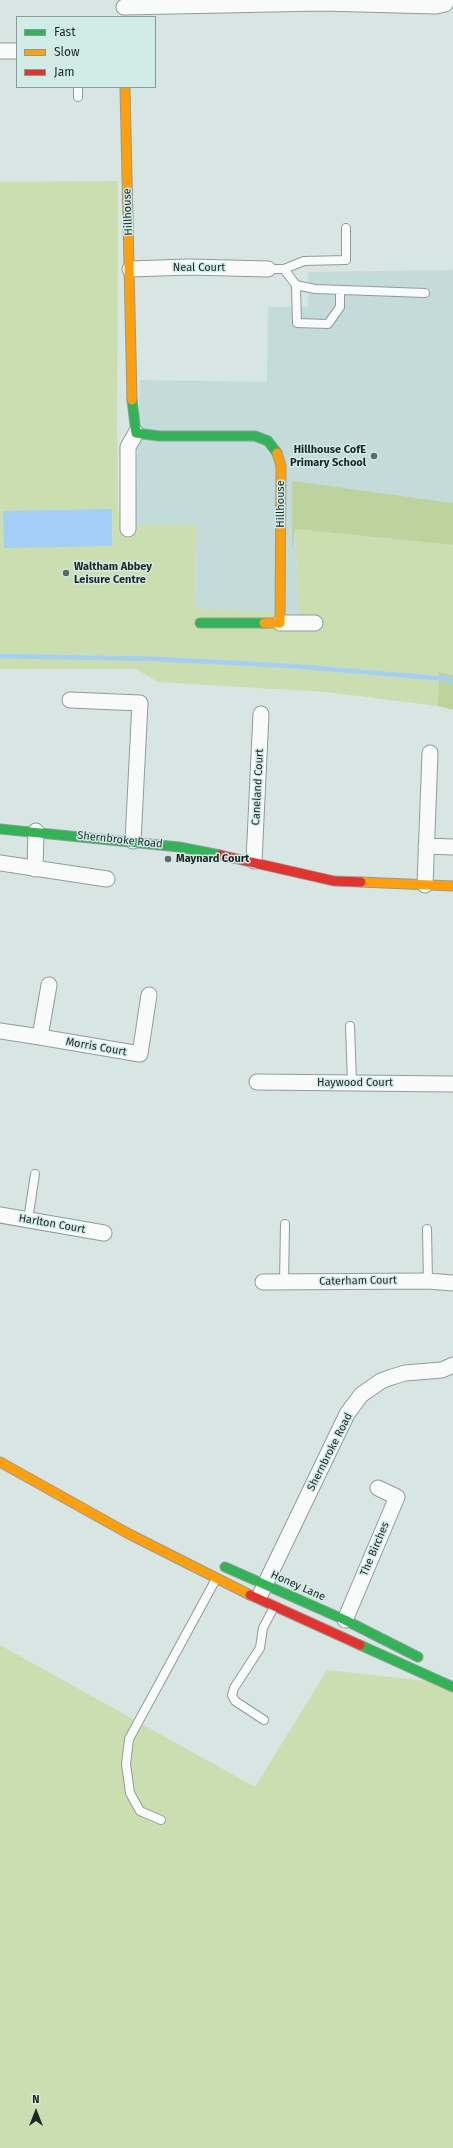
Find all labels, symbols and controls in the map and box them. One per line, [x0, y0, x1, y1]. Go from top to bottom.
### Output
legend [16, 16, 156, 88]
text: Fast [54, 25, 76, 39]
text: Slow [54, 45, 80, 59]
text: Jam [54, 65, 74, 79]
street label: Hillhouse [121, 188, 135, 236]
street label: Neal Court [173, 261, 225, 275]
place label: Hillhouse CofE Primary School [290, 443, 366, 469]
marker: Hillhouse CofE Primary School [369, 451, 379, 461]
street label: Hillhouse [274, 480, 288, 528]
place label: Waltham Abbey Leisure Centre [74, 560, 152, 586]
marker: Waltham Abbey Leisure Centre [61, 568, 71, 578]
street label: Caneland Court [249, 748, 267, 826]
street label: Shernbroke Road [77, 829, 163, 851]
place label: Maynard Court [176, 852, 249, 866]
marker: Maynard Court [163, 854, 173, 864]
street label: Morris Court [65, 1035, 127, 1059]
street label: Haywood Court [317, 1076, 393, 1090]
street label: Harlton Court [18, 1212, 86, 1236]
street label: Caterham Court [319, 1274, 397, 1288]
street label: Shernbroke Road [305, 1411, 355, 1493]
street label: The Birches [358, 1520, 392, 1578]
street label: Honey Lane [269, 1568, 327, 1604]
north arrow [16, 2092, 56, 2132]
text: N [32, 2093, 40, 2106]

